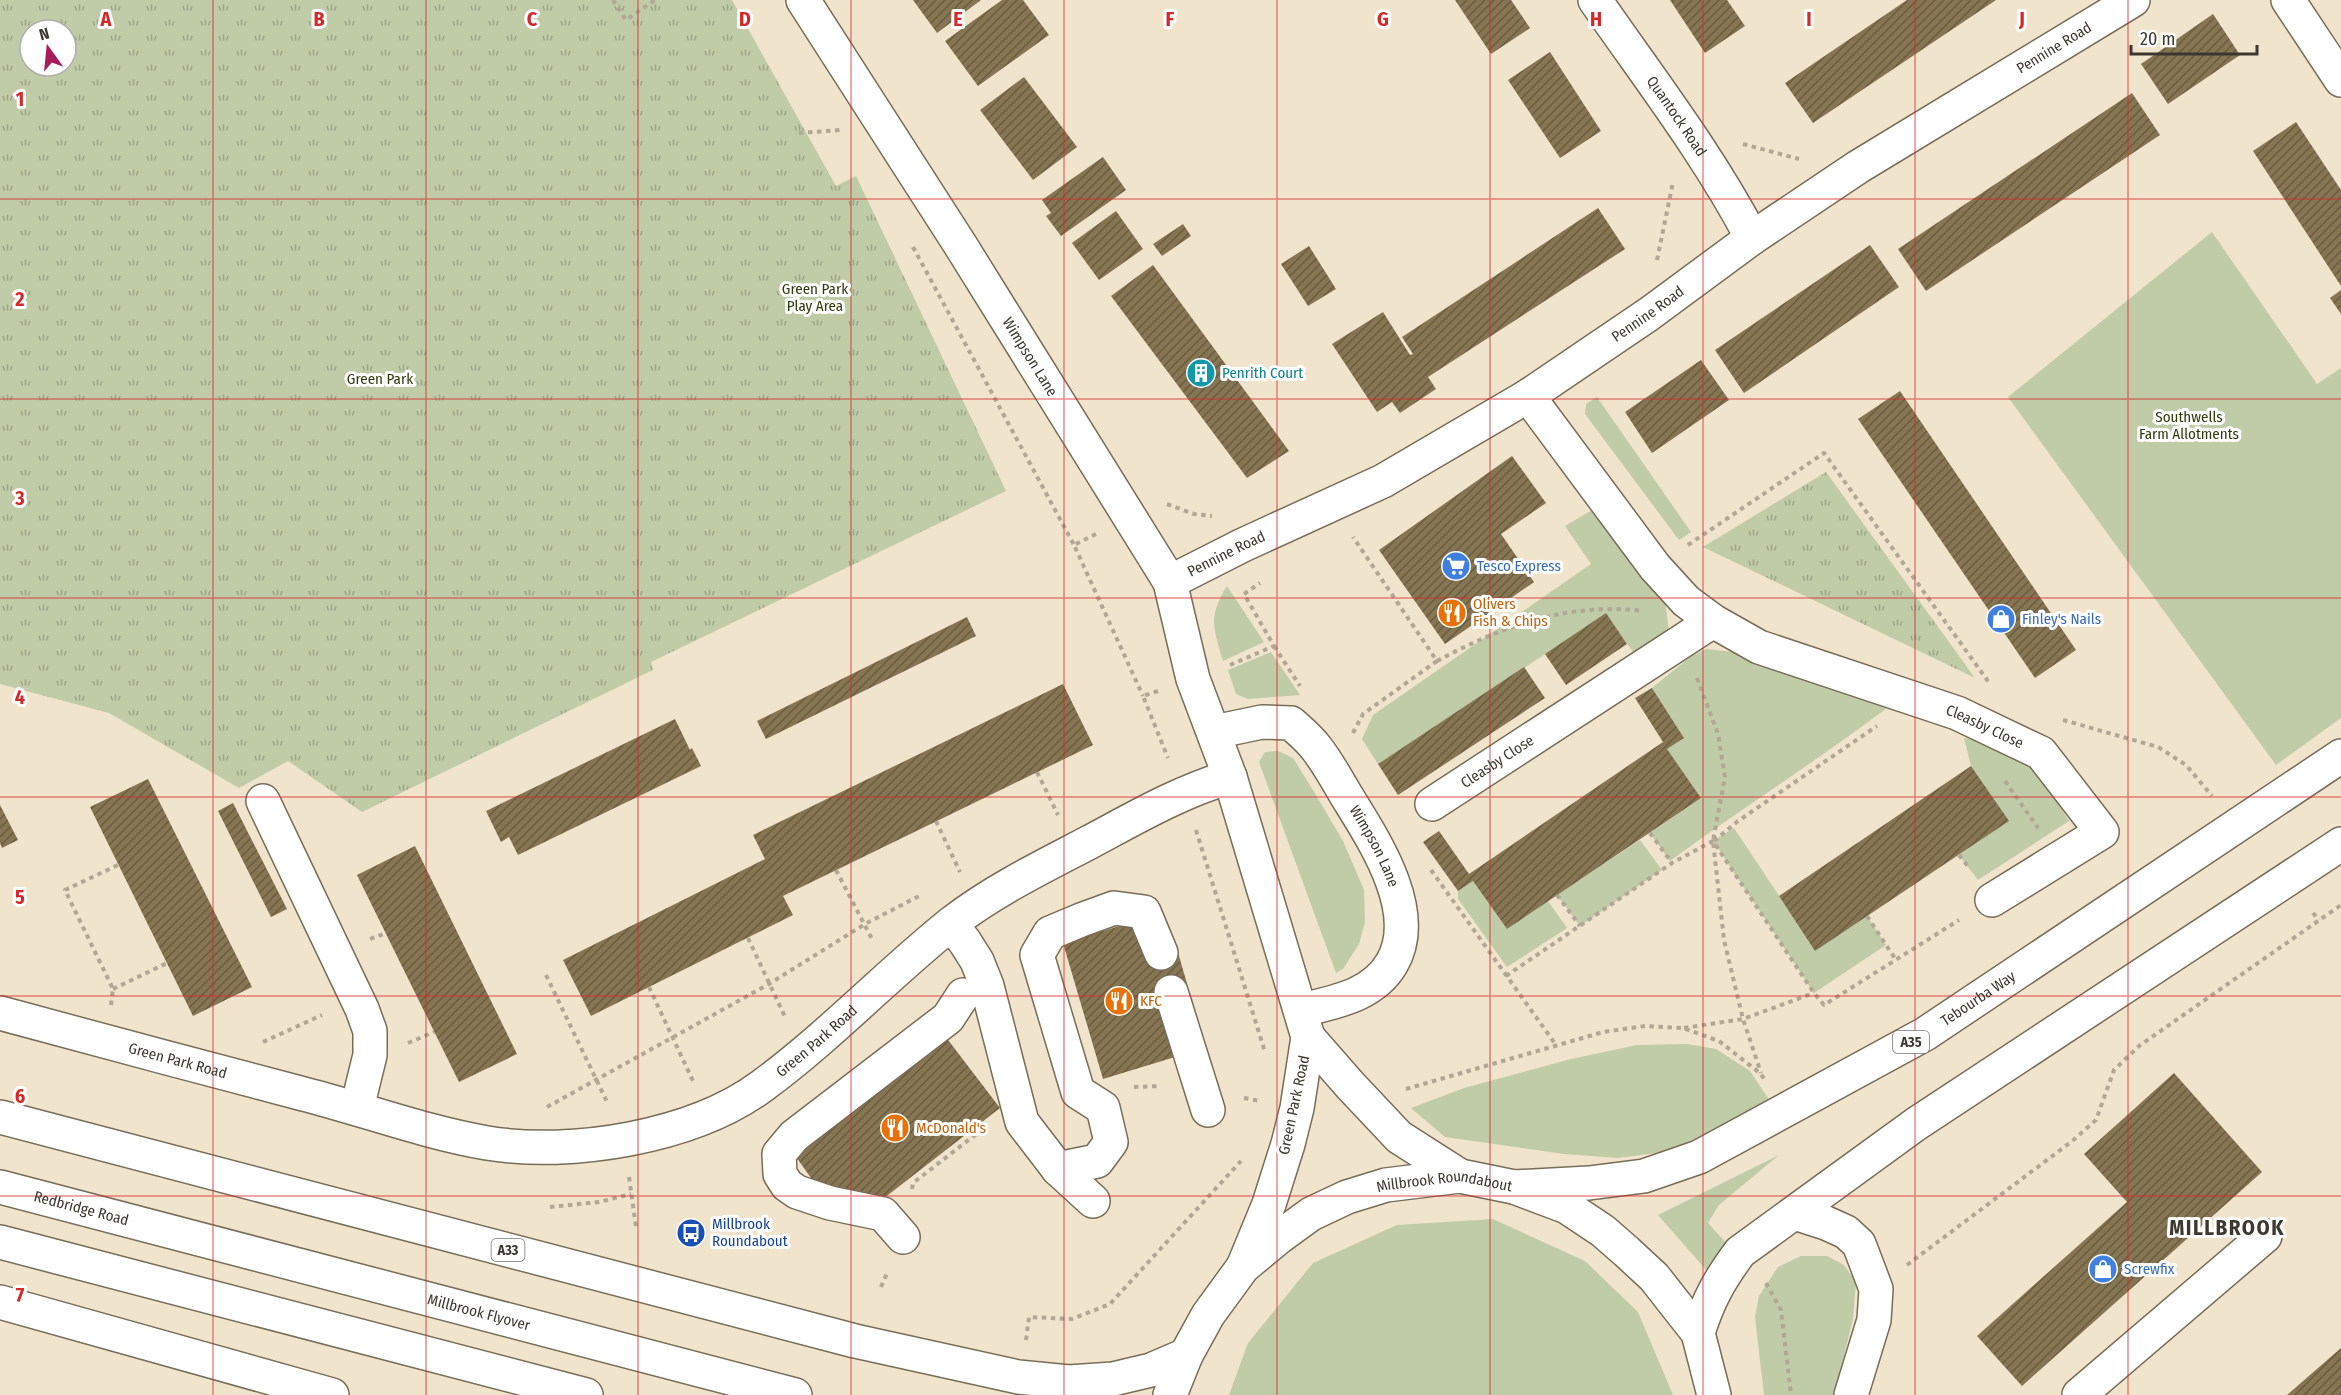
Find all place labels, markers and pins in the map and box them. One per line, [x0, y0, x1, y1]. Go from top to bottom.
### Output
building icon: Penrith Court [1185, 357, 1217, 389]
place label: Penrith Court [1222, 364, 1303, 382]
supermarket icon: Tesco Express [1440, 550, 1472, 582]
place label: Tesco Express [1477, 557, 1561, 575]
place label: Olivers Fish & Chips [1473, 595, 1548, 630]
restaurant icon: Olivers Fish & Chips [1436, 597, 1468, 629]
shop icon: Finley's Nails [1985, 603, 2017, 635]
place label: Finley's Nails [2022, 610, 2101, 628]
restaurant icon: KFC [1103, 985, 1135, 1017]
place label: KFC [1140, 992, 1162, 1010]
restaurant icon: McDonald's [879, 1112, 911, 1144]
place label: McDonald's [916, 1119, 986, 1137]
place label: Millbrook Roundabout [712, 1215, 788, 1250]
bus stop icon: Millbrook Roundabout [675, 1217, 707, 1249]
shop icon: Screwfix [2087, 1253, 2119, 1285]
place label: Screwfix [2124, 1260, 2175, 1278]

